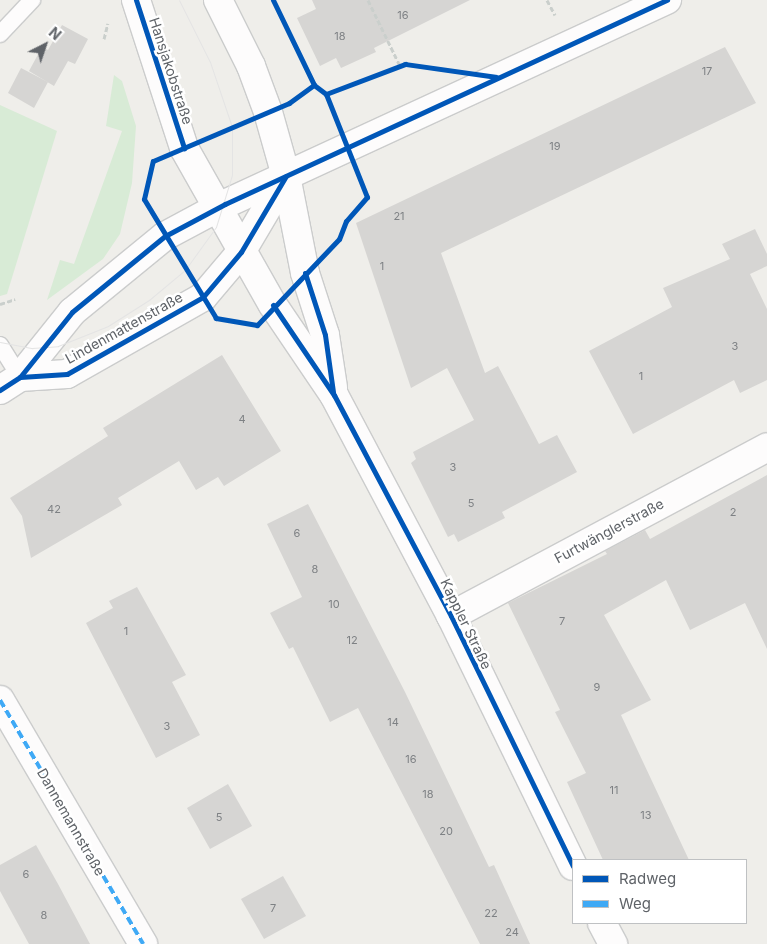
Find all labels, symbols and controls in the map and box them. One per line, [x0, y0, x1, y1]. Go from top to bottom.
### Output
house number: 16 [397, 8, 409, 22]
street label: Hansjakobstraße [146, 15, 196, 127]
north arrow [20, 20, 70, 70]
text: N [46, 23, 65, 43]
house number: 18 [334, 29, 346, 43]
house number: 17 [702, 64, 712, 78]
house number: 19 [549, 139, 561, 153]
house number: 21 [393, 209, 405, 223]
house number: 1 [380, 259, 384, 273]
street label: Lindenmattenstraße [62, 289, 186, 367]
house number: 3 [732, 339, 738, 353]
house number: 1 [639, 369, 643, 383]
house number: 4 [238, 412, 246, 426]
house number: 3 [450, 460, 456, 474]
street label: Furtwänglerstraße [552, 495, 666, 567]
house number: 5 [468, 496, 474, 510]
house number: 42 [47, 502, 61, 516]
house number: 2 [730, 505, 736, 519]
house number: 6 [294, 526, 300, 540]
house number: 8 [312, 562, 318, 576]
street label: Kappler Straße [437, 576, 495, 672]
house number: 10 [328, 597, 340, 611]
house number: 7 [559, 614, 565, 628]
house number: 1 [124, 624, 128, 638]
house number: 12 [346, 633, 358, 647]
house number: 9 [594, 680, 600, 694]
house number: 14 [387, 715, 399, 729]
house number: 3 [164, 719, 170, 733]
house number: 16 [405, 752, 417, 766]
street label: Dannemannstraße [33, 765, 109, 879]
house number: 11 [610, 783, 618, 797]
house number: 18 [422, 787, 434, 801]
house number: 13 [640, 808, 652, 822]
house number: 5 [216, 810, 222, 824]
house number: 20 [439, 824, 453, 838]
legend [572, 859, 747, 924]
house number: 6 [23, 867, 29, 881]
text: Radweg [619, 869, 676, 888]
text: Weg [619, 894, 651, 913]
house number: 7 [270, 901, 276, 915]
house number: 22 [484, 906, 498, 920]
house number: 8 [41, 908, 47, 922]
house number: 24 [505, 925, 519, 939]

